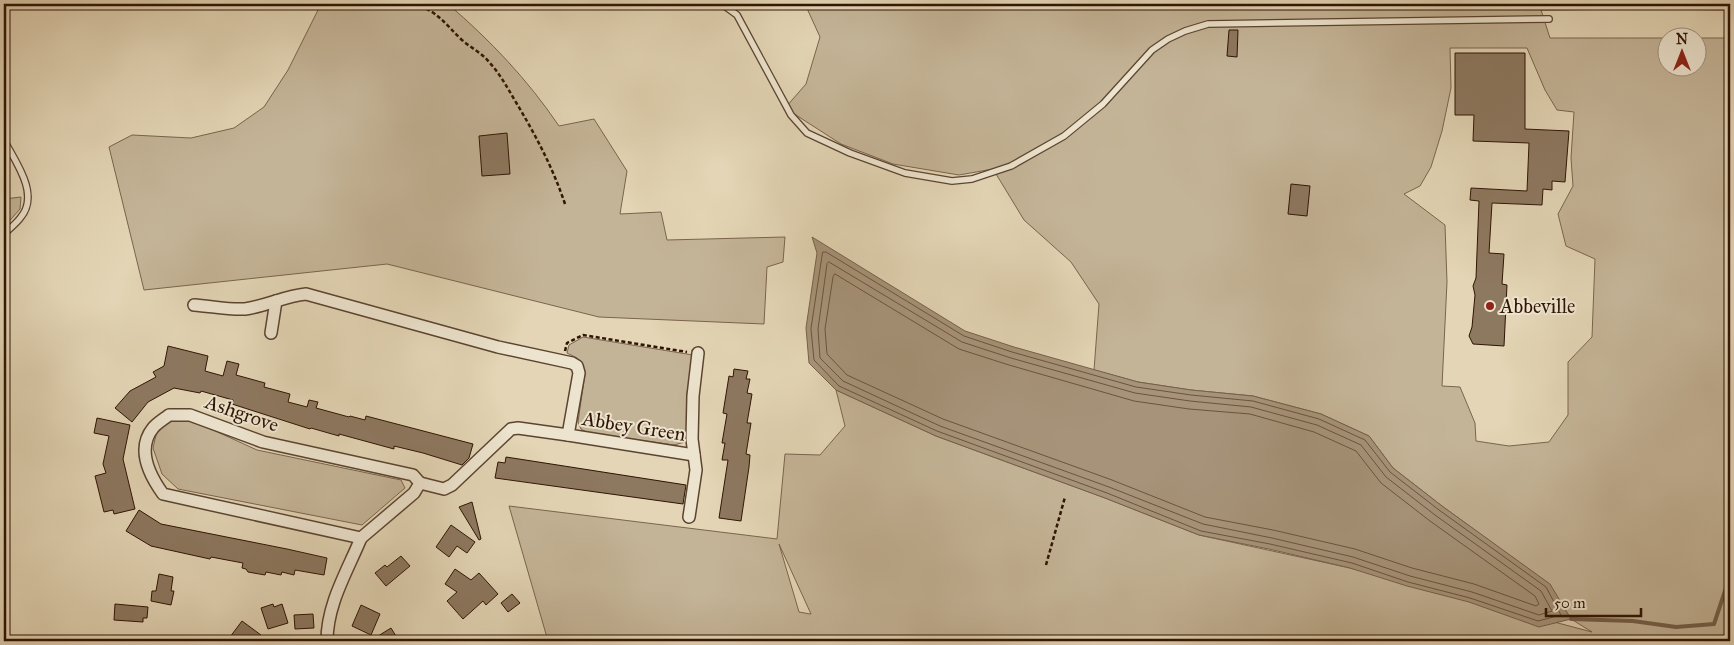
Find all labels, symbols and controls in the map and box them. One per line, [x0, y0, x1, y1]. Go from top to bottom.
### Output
north arrow [1656, 28, 1706, 78]
text: N [1676, 31, 1688, 48]
place label: Abbeville [1499, 294, 1575, 318]
marker: Abbeville [1484, 300, 1496, 312]
street label: Ashgrove [201, 389, 282, 438]
street label: Abbey Green [580, 406, 688, 446]
scale bar [1546, 585, 1642, 617]
text: 50 m [1554, 594, 1586, 612]

